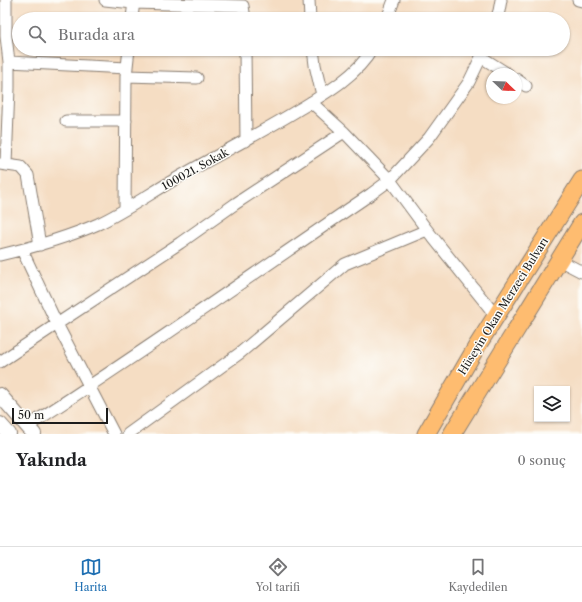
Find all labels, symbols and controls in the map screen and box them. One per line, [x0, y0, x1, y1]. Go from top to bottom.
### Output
search box [12, 12, 570, 56]
icon: search [26, 23, 48, 45]
text: Burada ara [58, 25, 135, 44]
north arrow [486, 68, 522, 104]
street label: 100021. Sokak [159, 145, 231, 193]
street label: Hüseyin Okan Merzeci Bulvarı [455, 234, 551, 377]
map controls [534, 386, 570, 422]
button: layers [534, 386, 570, 422]
scale bar [12, 406, 108, 425]
text: 50 m [18, 408, 44, 422]
text: Yakında [16, 450, 87, 470]
text: 0 sonuç [518, 452, 566, 468]
tab: Harita [74, 556, 107, 594]
tab: Yol tarifi [256, 556, 300, 594]
tab: Kaydedilen [449, 556, 508, 594]

